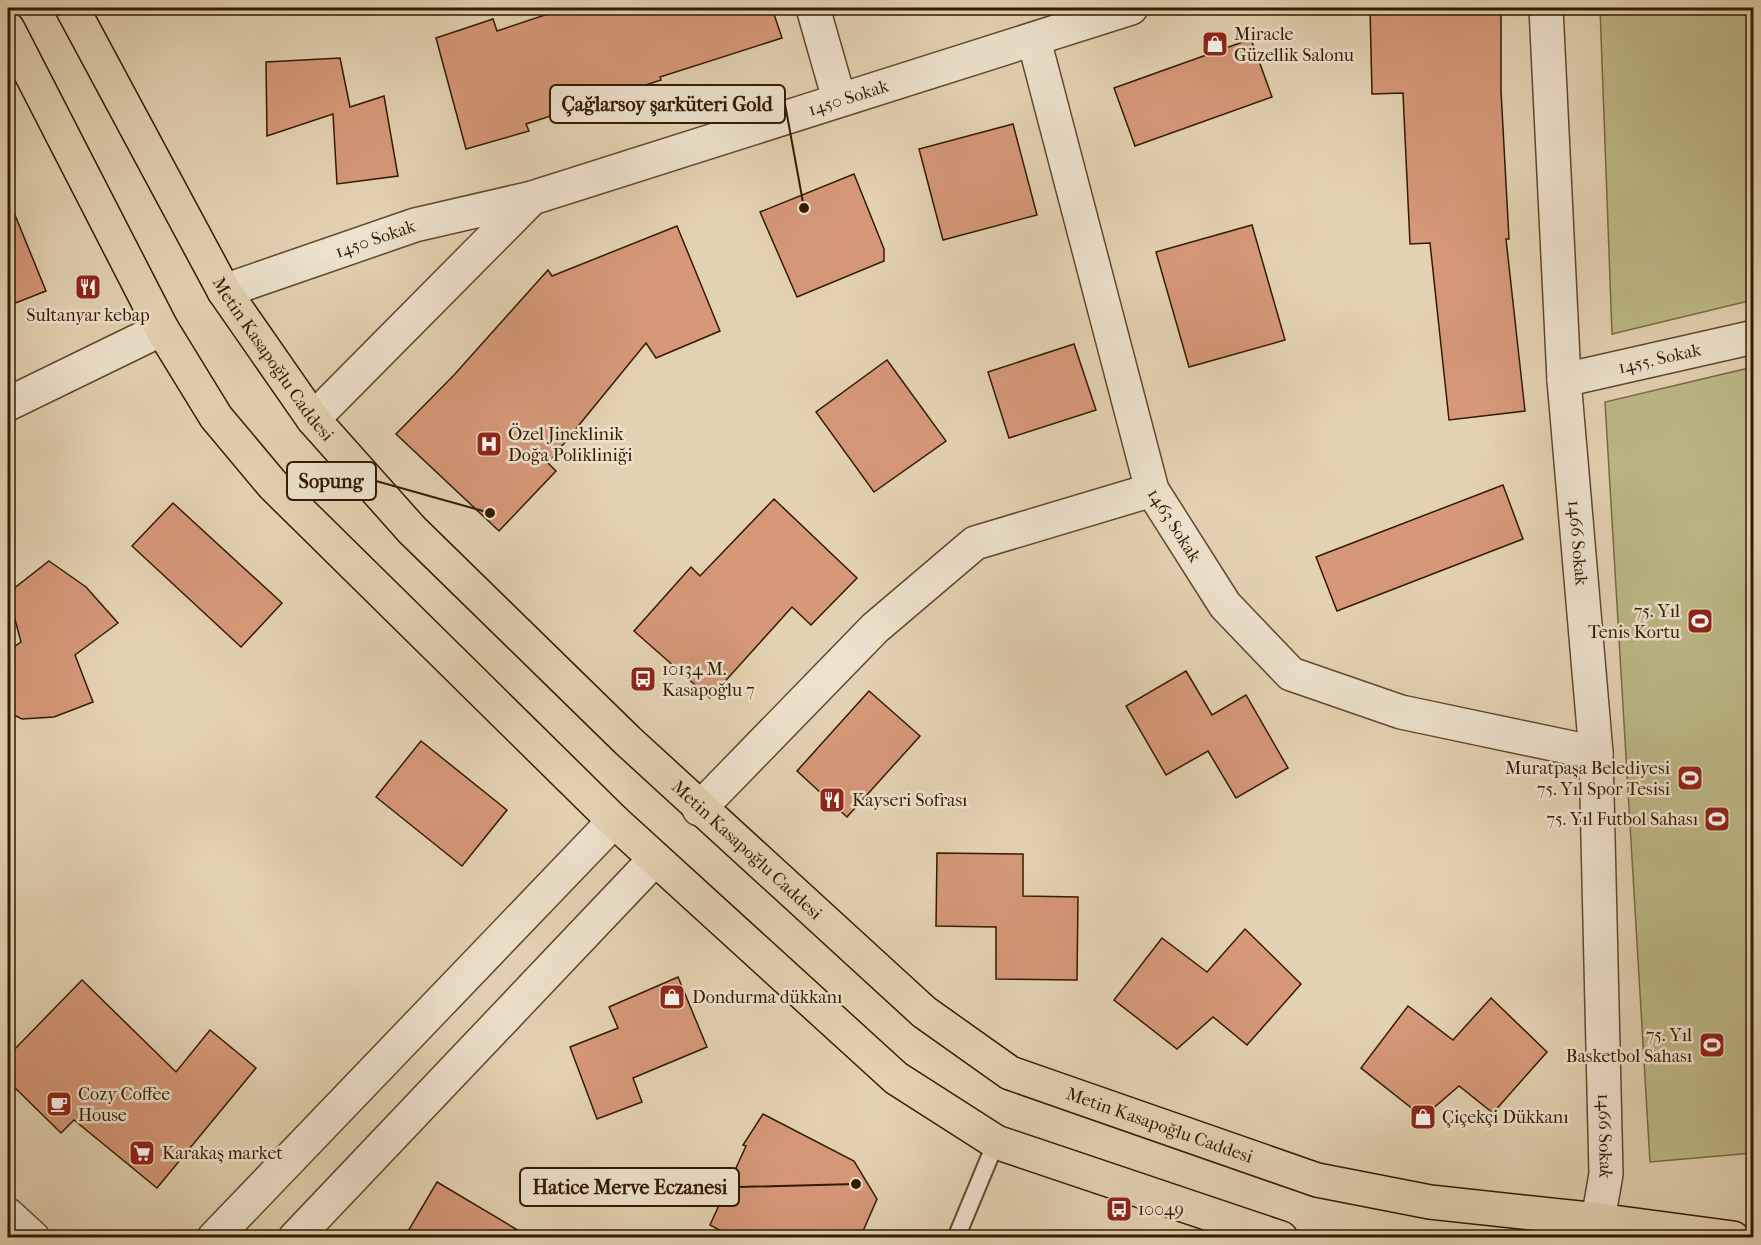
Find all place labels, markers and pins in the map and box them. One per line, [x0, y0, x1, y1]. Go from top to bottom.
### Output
place label: Miracle Güzellik Salonu [1234, 24, 1354, 66]
shop icon: Miracle Güzellik Salonu [1200, 29, 1230, 59]
callout: Çağlarsoy şarküteri Gold [550, 85, 785, 123]
restaurant icon: Sultanyar kebap [73, 272, 103, 302]
place label: Sultanyar kebap [26, 305, 150, 326]
place label: Özel Jineklinik Doğa Polikliniği [508, 423, 633, 466]
hospital icon: Özel Jineklinik Doğa Polikliniği [474, 429, 504, 459]
callout: Sopung [287, 462, 376, 500]
place label: 75. Yıl Tenis Kortu [1588, 601, 1680, 643]
sports icon: 75. Yıl Tenis Kortu [1685, 606, 1715, 636]
place label: 10134 M. Kasapoğlu 7 [662, 659, 755, 701]
bus stop icon: 10134 M. Kasapoğlu 7 [628, 664, 658, 694]
place label: Muratpaşa Belediyesi 75. Yıl Spor Tesisi [1505, 758, 1671, 800]
sports icon: Muratpaşa Belediyesi 75. Yıl Spor Tesisi [1675, 763, 1705, 793]
restaurant icon: Kayseri Sofrası [817, 785, 847, 815]
place label: Kayseri Sofrası [852, 790, 968, 811]
sports icon: 75. Yıl Futbol Sahası [1702, 804, 1732, 834]
place label: 75. Yıl Futbol Sahası [1546, 809, 1699, 830]
shop icon: Dondurma dükkanı [657, 982, 687, 1012]
place label: Dondurma dükkanı [692, 987, 843, 1008]
place label: 75. Yıl Basketbol Sahası [1566, 1025, 1693, 1067]
sports icon: 75. Yıl Basketbol Sahası [1697, 1030, 1727, 1060]
place label: Cozy Coffee House [78, 1084, 170, 1126]
cafe icon: Cozy Coffee House [44, 1089, 74, 1119]
shop icon: Çiçekçi Dükkanı [1408, 1102, 1438, 1132]
place label: Çiçekçi Dükkanı [1442, 1107, 1569, 1129]
supermarket icon: Karakaş market [127, 1138, 157, 1168]
place label: Karakaş market [162, 1143, 283, 1164]
callout: Hatice Merve Eczanesi [520, 1168, 739, 1206]
bus stop icon: 10049 [1104, 1194, 1134, 1224]
place label: 10049 [1138, 1199, 1184, 1220]

